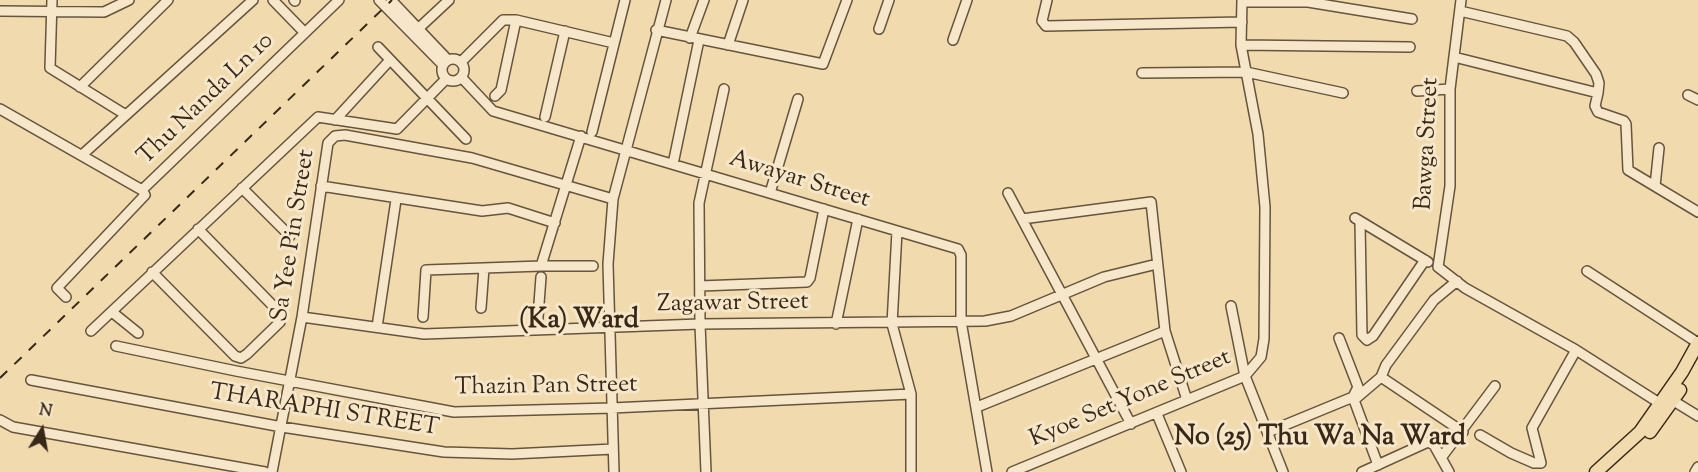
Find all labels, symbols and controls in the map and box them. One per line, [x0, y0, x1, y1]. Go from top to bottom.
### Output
street label: Thu Nanda Ln 10 [133, 28, 281, 172]
street label: Bawga Street [1411, 77, 1447, 211]
street label: Awayar Street [725, 146, 873, 216]
street label: Sa Yee Pin Street [267, 148, 323, 324]
street label: Zagawar Street [657, 289, 809, 321]
district label: (Ka) Ward [519, 306, 639, 338]
street label: Kyoe Set Yone Street [1026, 345, 1236, 455]
street label: Thazin Pan Street [454, 372, 638, 404]
street label: THARAPHI STREET [207, 380, 441, 444]
text: N [37, 399, 54, 424]
north arrow [12, 400, 72, 460]
district label: No (25) Thu Wa Na Ward [1174, 423, 1466, 455]

